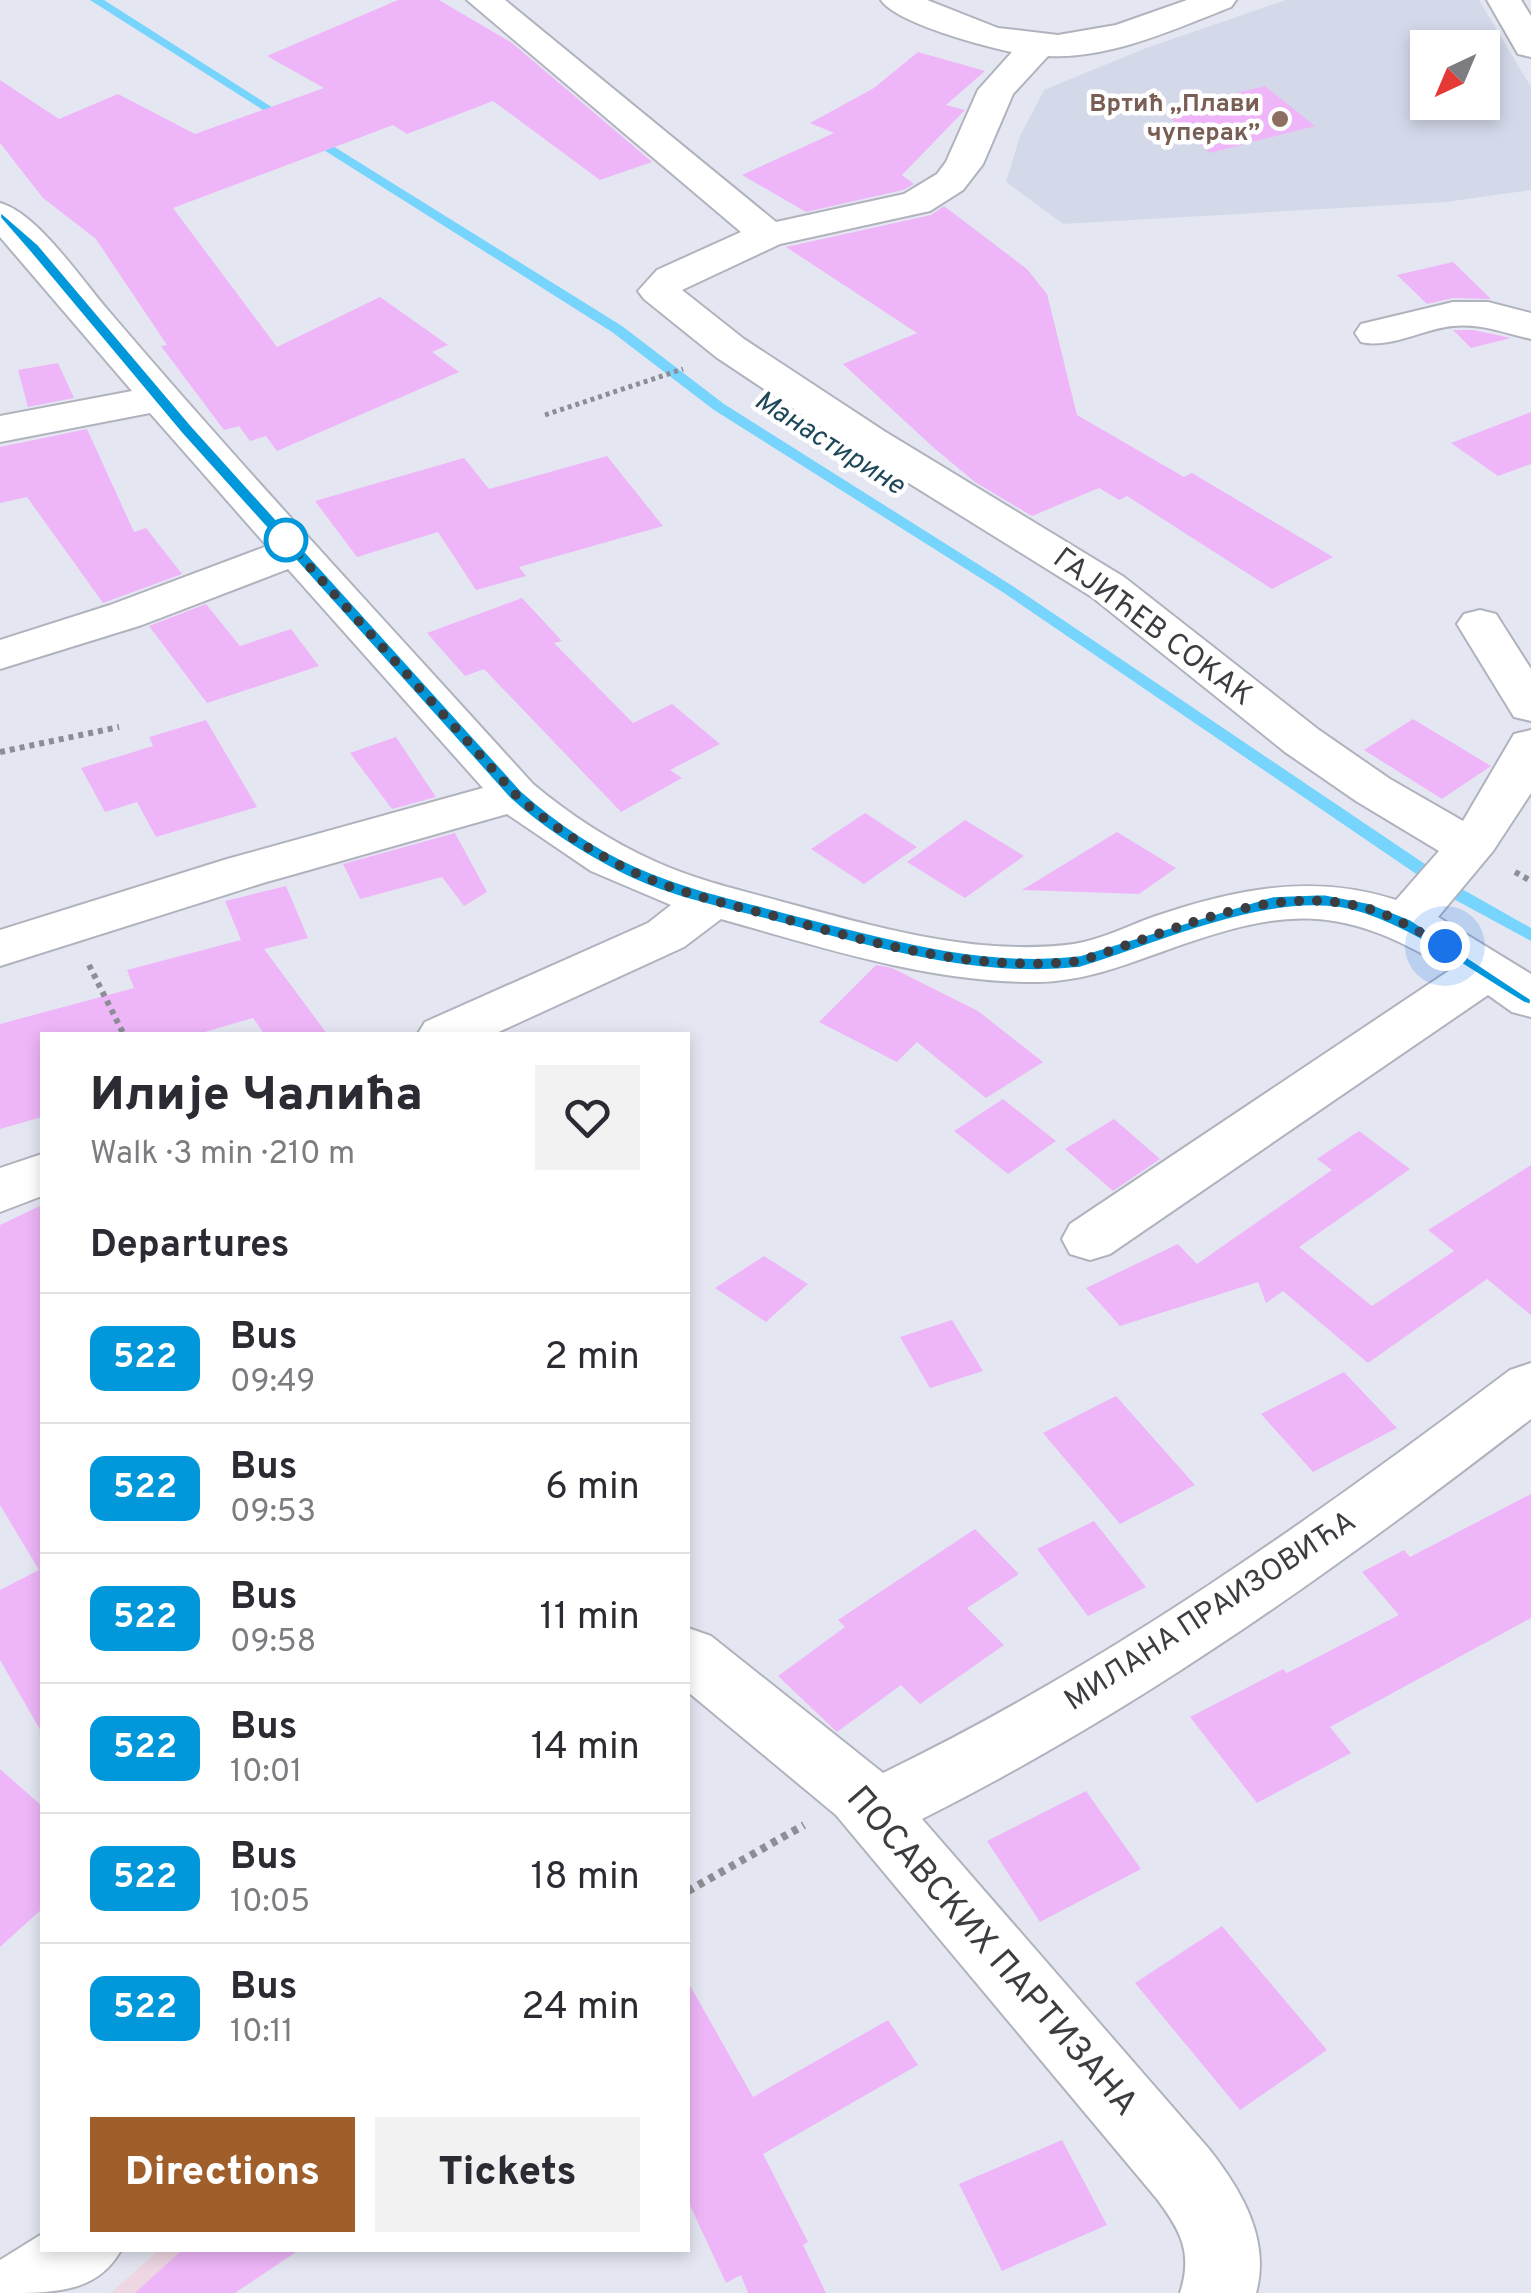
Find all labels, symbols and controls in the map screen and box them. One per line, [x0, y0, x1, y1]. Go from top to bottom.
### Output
north arrow [1410, 30, 1500, 120]
map controls [1410, 30, 1500, 120]
place label: Вртић „Плави чуперак” [1089, 89, 1260, 150]
marker: Вртић „Плави чуперак” [1269, 108, 1291, 130]
water label: Манастирине [747, 384, 911, 505]
unlabelled marker [265, 519, 307, 561]
street label: ГАЈИЋЕВ СОКАК [1045, 541, 1259, 715]
your location [1420, 921, 1470, 971]
button: heart [535, 1065, 640, 1170]
text: Илије Чалића [90, 1067, 423, 1127]
text: Walk · 3 min · 210 m [90, 1135, 355, 1175]
text: Departures [90, 1222, 290, 1271]
text: Bus [230, 1314, 297, 1363]
text: 2 min [545, 1334, 640, 1383]
text: 522 [113, 1336, 177, 1380]
text: 09:49 [230, 1363, 315, 1403]
text: Bus [230, 1444, 297, 1493]
text: 6 min [545, 1464, 640, 1513]
text: 522 [113, 1466, 177, 1510]
text: 09:53 [230, 1493, 316, 1533]
street label: МИЛАНА ПРАИЗОВИЋА [1058, 1504, 1364, 1720]
text: Bus [230, 1574, 297, 1623]
text: 11 min [539, 1594, 640, 1643]
text: 522 [113, 1596, 177, 1640]
text: 09:58 [230, 1623, 316, 1663]
text: Bus [230, 1704, 297, 1753]
text: 14 min [531, 1724, 640, 1773]
text: 522 [113, 1726, 177, 1770]
text: 10:01 [230, 1753, 302, 1793]
street label: ПОСАВСКИХ ПАРТИЗАНА [836, 1778, 1146, 2126]
text: Bus [230, 1834, 297, 1883]
text: 18 min [530, 1854, 640, 1903]
text: 522 [113, 1856, 177, 1900]
text: 10:05 [230, 1883, 310, 1923]
text: Bus [230, 1964, 297, 2013]
text: 24 min [521, 1984, 640, 2033]
text: 522 [113, 1986, 177, 2030]
text: 10:11 [230, 2013, 294, 2053]
button: Directions [90, 2117, 355, 2232]
button: Tickets [375, 2117, 640, 2232]

